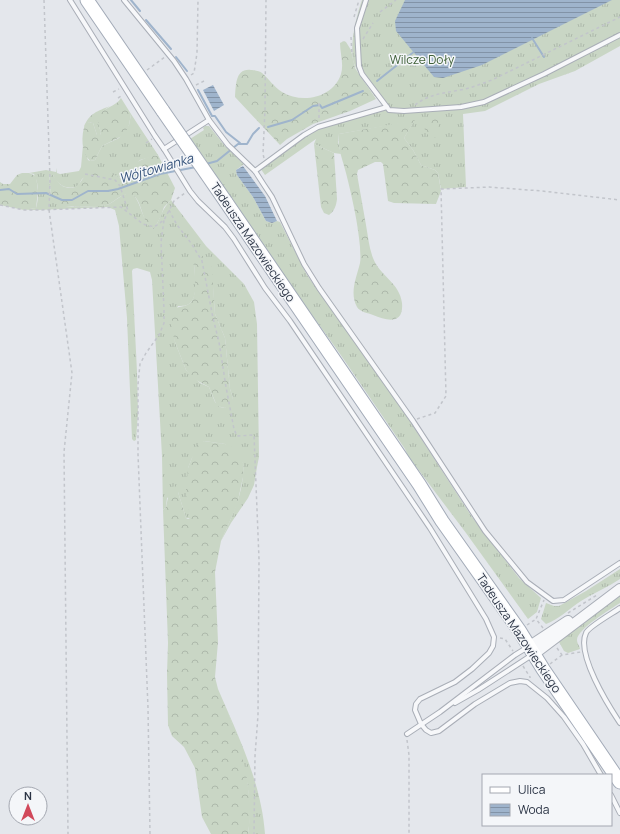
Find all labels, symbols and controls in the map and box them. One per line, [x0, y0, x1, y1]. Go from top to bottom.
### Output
park label: Wilcze Doły [390, 51, 455, 68]
water label: Wójtowianka [117, 149, 196, 187]
street label: Tadeusza Mazowieckiego [207, 179, 299, 305]
street label: Tadeusza Mazowieckiego [473, 570, 565, 696]
legend [482, 774, 612, 826]
text: Ulica [518, 781, 545, 798]
north arrow [8, 786, 48, 826]
text: N [24, 788, 32, 803]
text: Woda [518, 801, 549, 818]

